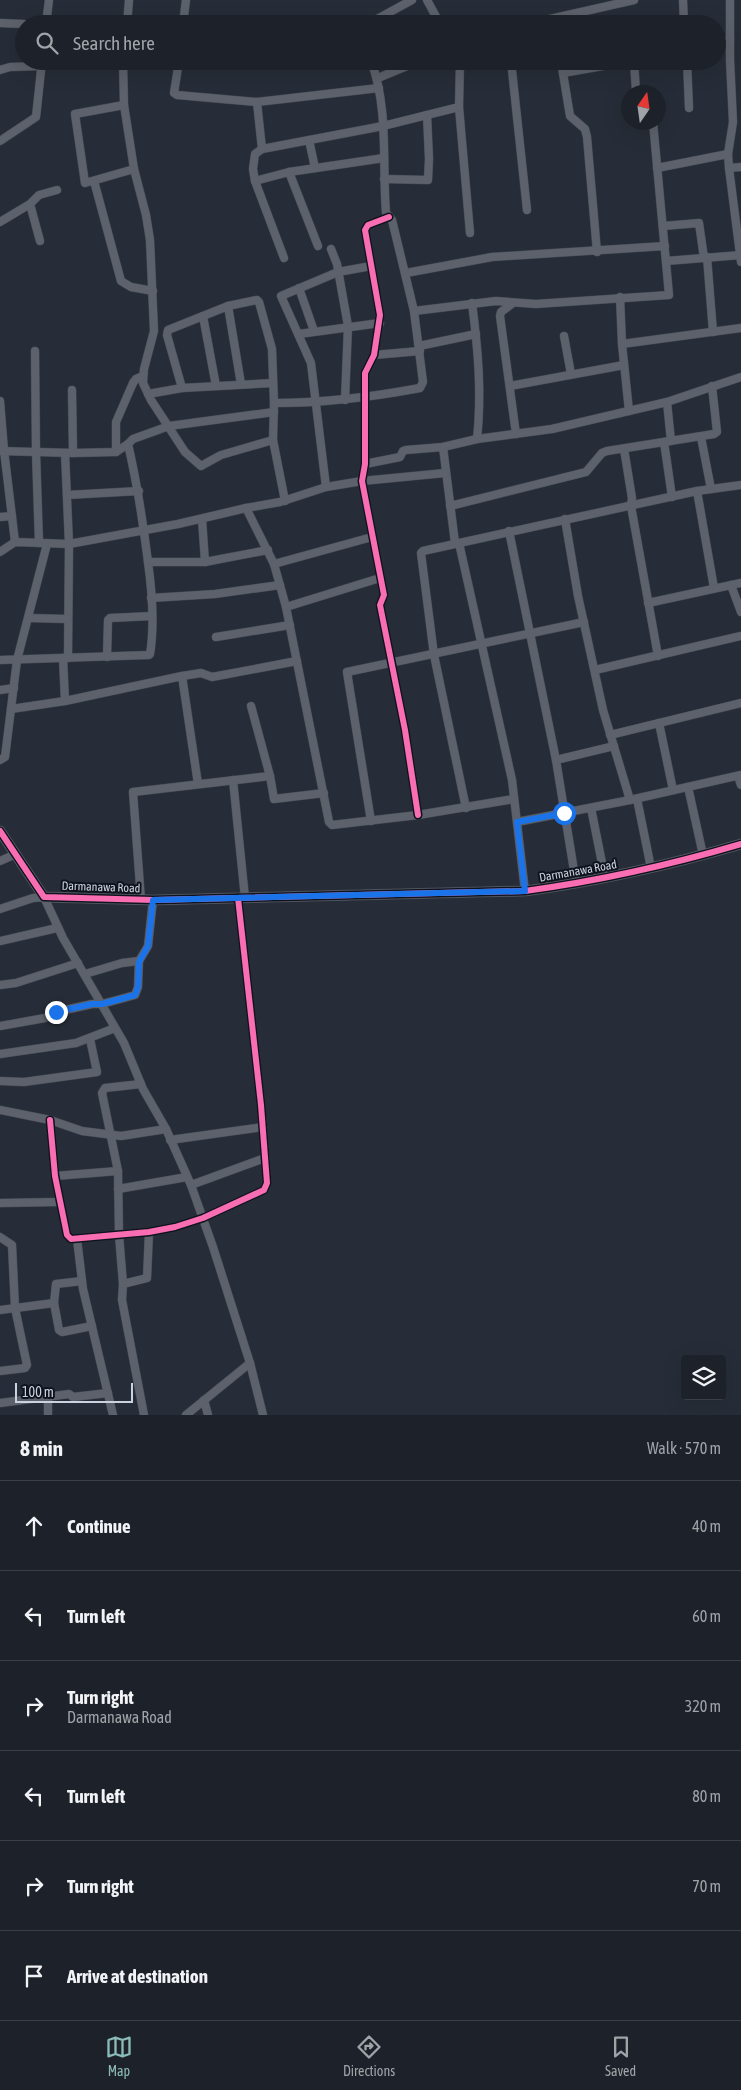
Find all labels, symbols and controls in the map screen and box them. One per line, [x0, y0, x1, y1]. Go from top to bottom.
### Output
search box [15, 15, 726, 70]
icon: search [33, 29, 61, 57]
text: Search here [73, 32, 155, 54]
north arrow [621, 85, 666, 130]
route start [553, 802, 576, 825]
street label: Darmanawa Road [538, 857, 618, 885]
street label: Darmanawa Road [61, 879, 141, 895]
route end [45, 1001, 68, 1024]
map controls [681, 1355, 726, 1400]
button: layers [681, 1355, 726, 1400]
scale bar [15, 1380, 132, 1403]
text: 100 m [22, 1384, 54, 1400]
text: 8 min [20, 1436, 63, 1460]
text: Walk · 570 m [647, 1439, 721, 1457]
icon: ahead [20, 1512, 48, 1540]
text: Continue [67, 1515, 131, 1537]
text: 40 m [692, 1517, 721, 1535]
icon: left [20, 1602, 48, 1630]
text: Turn left [67, 1605, 125, 1627]
text: 60 m [692, 1607, 721, 1625]
text: Turn right [67, 1686, 134, 1708]
icon: right [20, 1692, 48, 1720]
text: 320 m [685, 1697, 721, 1715]
text: Darmanawa Road [67, 1708, 172, 1726]
icon: left [20, 1782, 48, 1810]
text: Turn left [67, 1785, 125, 1807]
text: 80 m [692, 1787, 721, 1805]
icon: right [20, 1872, 48, 1900]
text: Turn right [67, 1875, 134, 1897]
text: 70 m [692, 1877, 721, 1895]
icon: arrive [20, 1962, 48, 1990]
text: Arrive at destination [67, 1965, 208, 1987]
tab: Map [105, 2033, 133, 2079]
tab: Directions [343, 2033, 395, 2079]
tab: Saved [605, 2033, 636, 2079]

